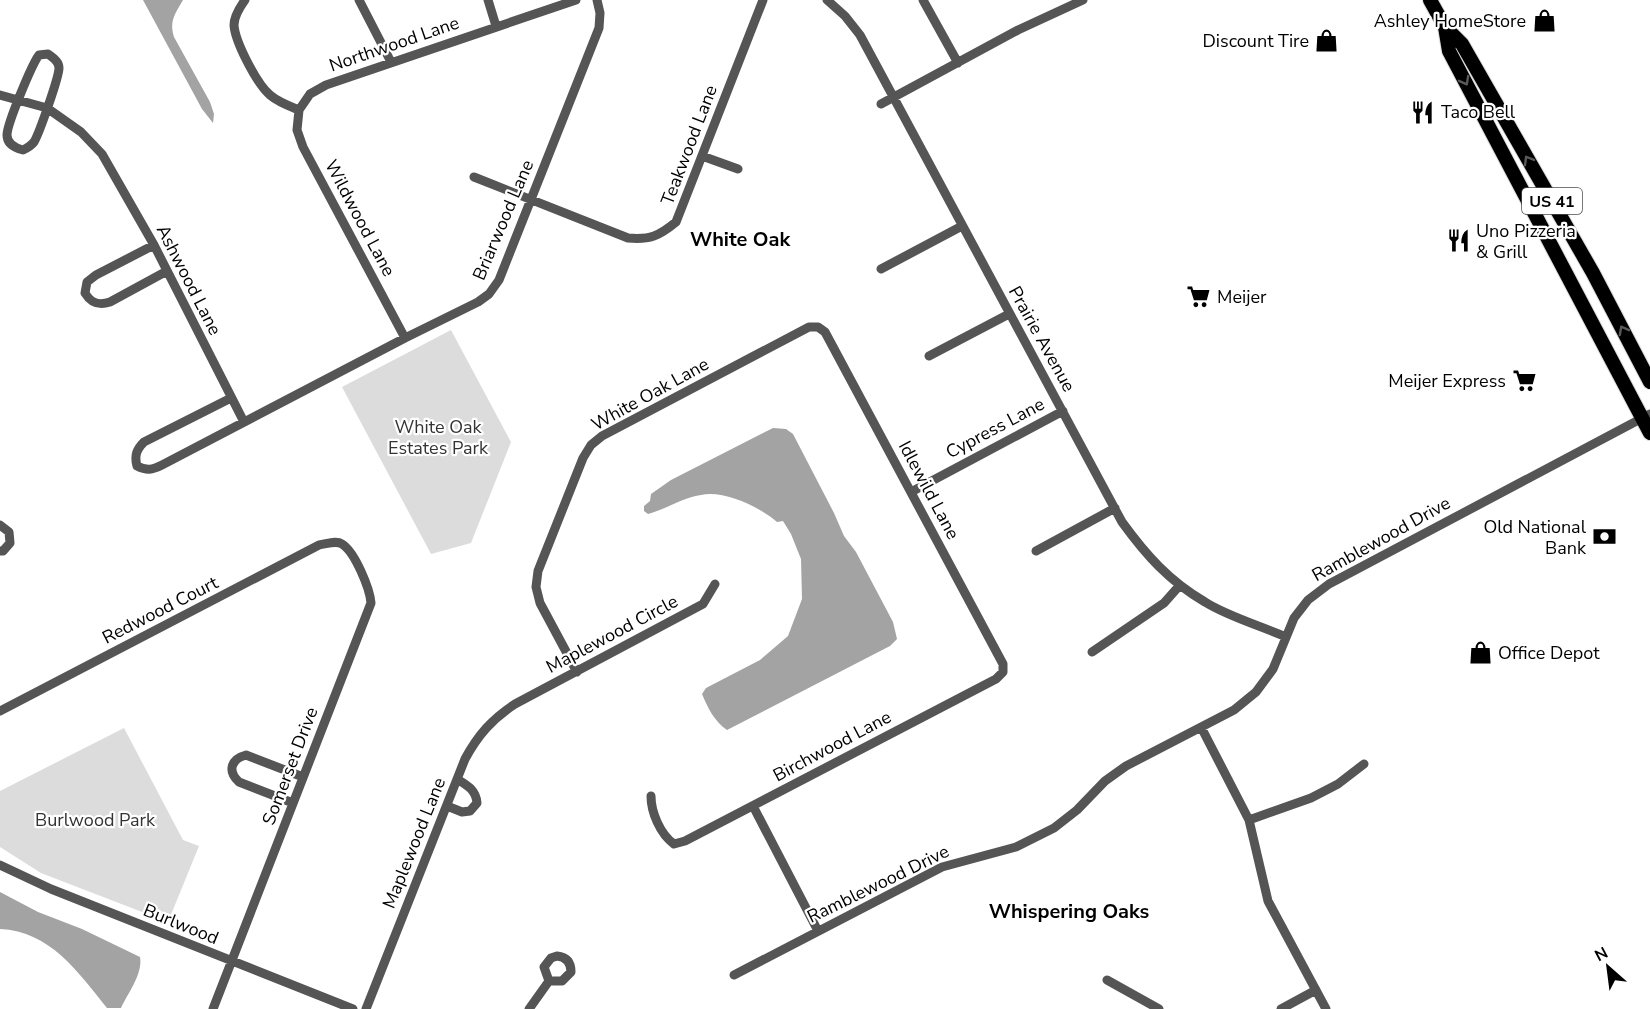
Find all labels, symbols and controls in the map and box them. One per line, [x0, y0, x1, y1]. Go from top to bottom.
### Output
shop icon: Ashley HomeStore [1531, 8, 1557, 34]
place label: Ashley HomeStore [1374, 9, 1526, 33]
street label: Northwood Lane [326, 11, 462, 77]
shop icon: Discount Tire [1314, 28, 1340, 54]
place label: Discount Tire [1202, 29, 1309, 53]
one-way arrow [1458, 75, 1469, 86]
street label: Teakwood Lane [655, 82, 723, 208]
restaurant icon: Taco Bell [1410, 99, 1436, 125]
place label: Taco Bell [1441, 100, 1516, 124]
street label: Wildwood Lane [319, 155, 401, 281]
street label: Briarwood Lane [467, 156, 539, 284]
one-way arrow [1524, 156, 1535, 166]
road number: US 41 [1522, 188, 1582, 214]
place label: Uno Pizzeria & Grill [1476, 219, 1576, 264]
street label: Ashwood Lane [151, 221, 227, 339]
district label: White Oak [690, 226, 791, 253]
restaurant icon: Uno Pizzeria & Grill [1445, 228, 1471, 254]
street label: Prairie Avenue [1003, 282, 1081, 396]
supermarket icon: Meijer [1186, 284, 1212, 310]
place label: Meijer [1217, 285, 1267, 309]
one-way arrow [1619, 326, 1630, 336]
street label: White Oak Lane [587, 352, 713, 436]
supermarket icon: Meijer Express [1511, 368, 1537, 394]
place label: Meijer Express [1388, 369, 1506, 393]
street label: Cypress Lane [942, 392, 1048, 464]
park label: White Oak Estates Park [388, 415, 489, 460]
street label: Idlewild Lane [893, 436, 965, 544]
street label: Ramblewood Drive [1307, 491, 1455, 587]
place label: Old National Bank [1483, 515, 1587, 560]
bank icon: Old National Bank [1591, 524, 1617, 550]
street label: Redwood Court [98, 570, 223, 649]
street label: Maplewood Circle [542, 589, 682, 679]
shop icon: Office Depot [1467, 640, 1493, 666]
place label: Office Depot [1498, 641, 1600, 665]
street label: Somerset Drive [257, 704, 323, 828]
street label: Birchwood Lane [769, 705, 895, 787]
street label: Maplewood Lane [377, 774, 451, 912]
park label: Burlwood Park [35, 808, 156, 832]
street label: Ramblewood Drive [803, 839, 953, 929]
street label: Burlwood [140, 898, 222, 950]
district label: Whispering Oaks [989, 898, 1150, 925]
north arrow [1578, 937, 1638, 997]
text: N [1591, 942, 1612, 967]

